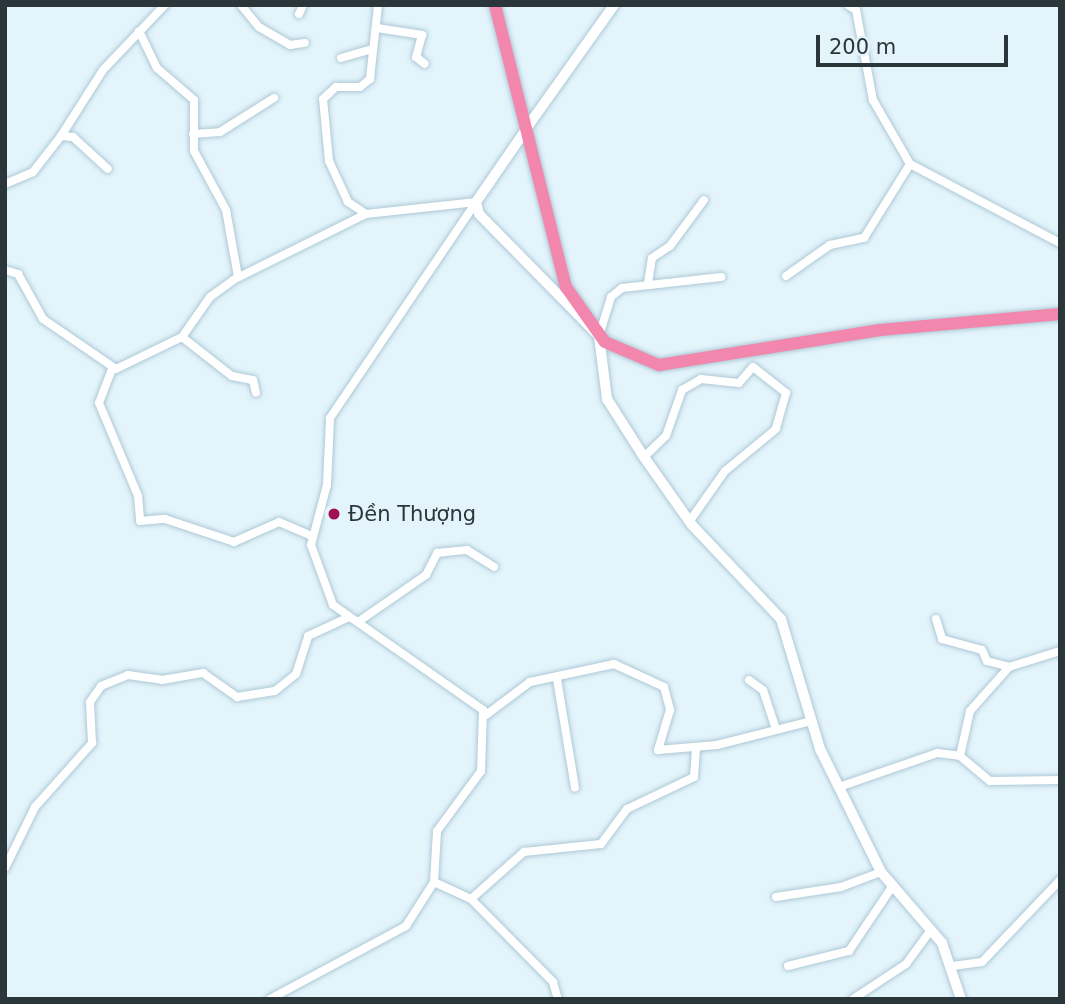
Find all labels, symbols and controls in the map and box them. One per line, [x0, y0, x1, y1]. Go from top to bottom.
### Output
scale bar [820, 21, 1012, 65]
text: 200 m [829, 35, 896, 59]
place label: Đền Thượng [348, 501, 476, 527]
marker: Đền Thượng [326, 506, 342, 522]

